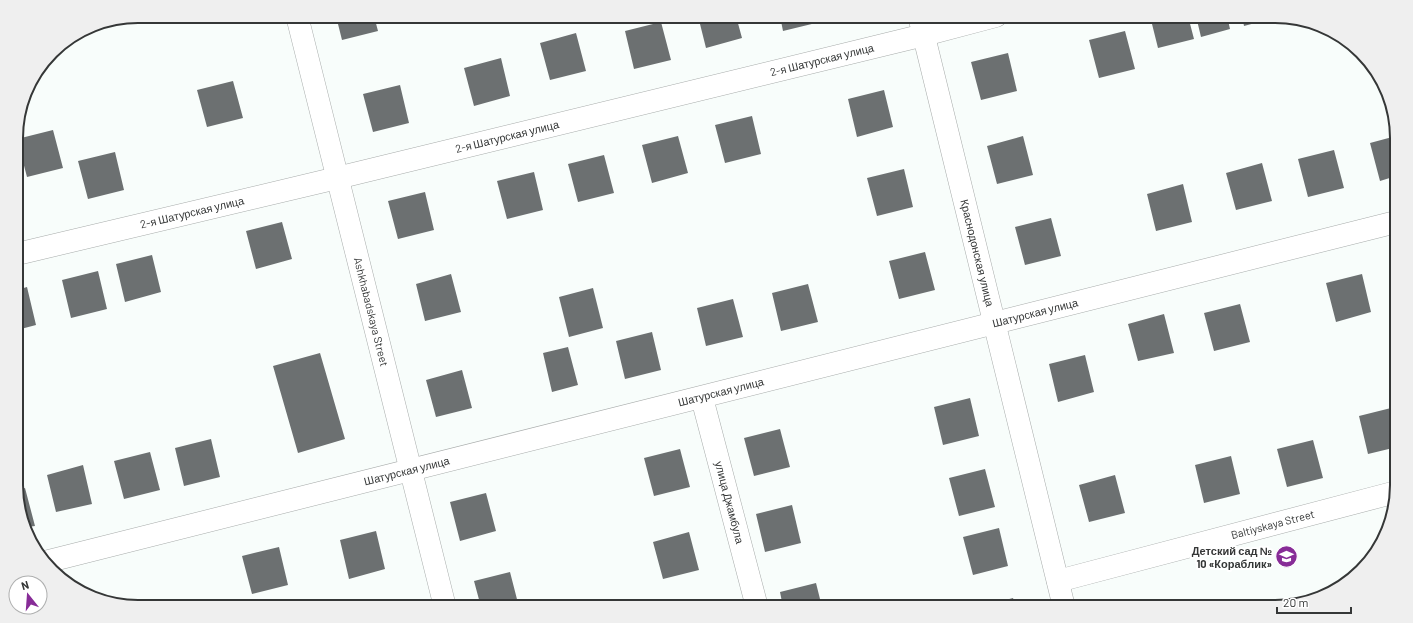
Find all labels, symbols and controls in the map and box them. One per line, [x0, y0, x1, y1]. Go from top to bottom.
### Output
street label: 2-я Шатурская улица [769, 40, 876, 78]
street label: 2-я Шатурская улица [454, 117, 561, 155]
street label: 2-я Шатурская улица [139, 193, 246, 231]
street label: Краснодонская улица [958, 198, 997, 309]
street label: Ashkhabadskaya Street [352, 256, 391, 368]
street label: Шатурская улица [991, 295, 1080, 329]
street label: Шатурская улица [677, 374, 766, 408]
street label: Шатурская улица [362, 453, 452, 488]
street label: улица Джамбула [713, 460, 747, 546]
street label: Baltiyskaya Street [1229, 507, 1316, 541]
place label: Детский сад № 10 «Кораблик» [1192, 544, 1272, 570]
school or university icon: Детский сад № 10 «Кораблик» [1274, 544, 1300, 570]
north arrow [8, 575, 48, 615]
text: N [20, 578, 30, 592]
scale bar [1277, 589, 1351, 615]
text: 20 m [1283, 595, 1309, 609]

